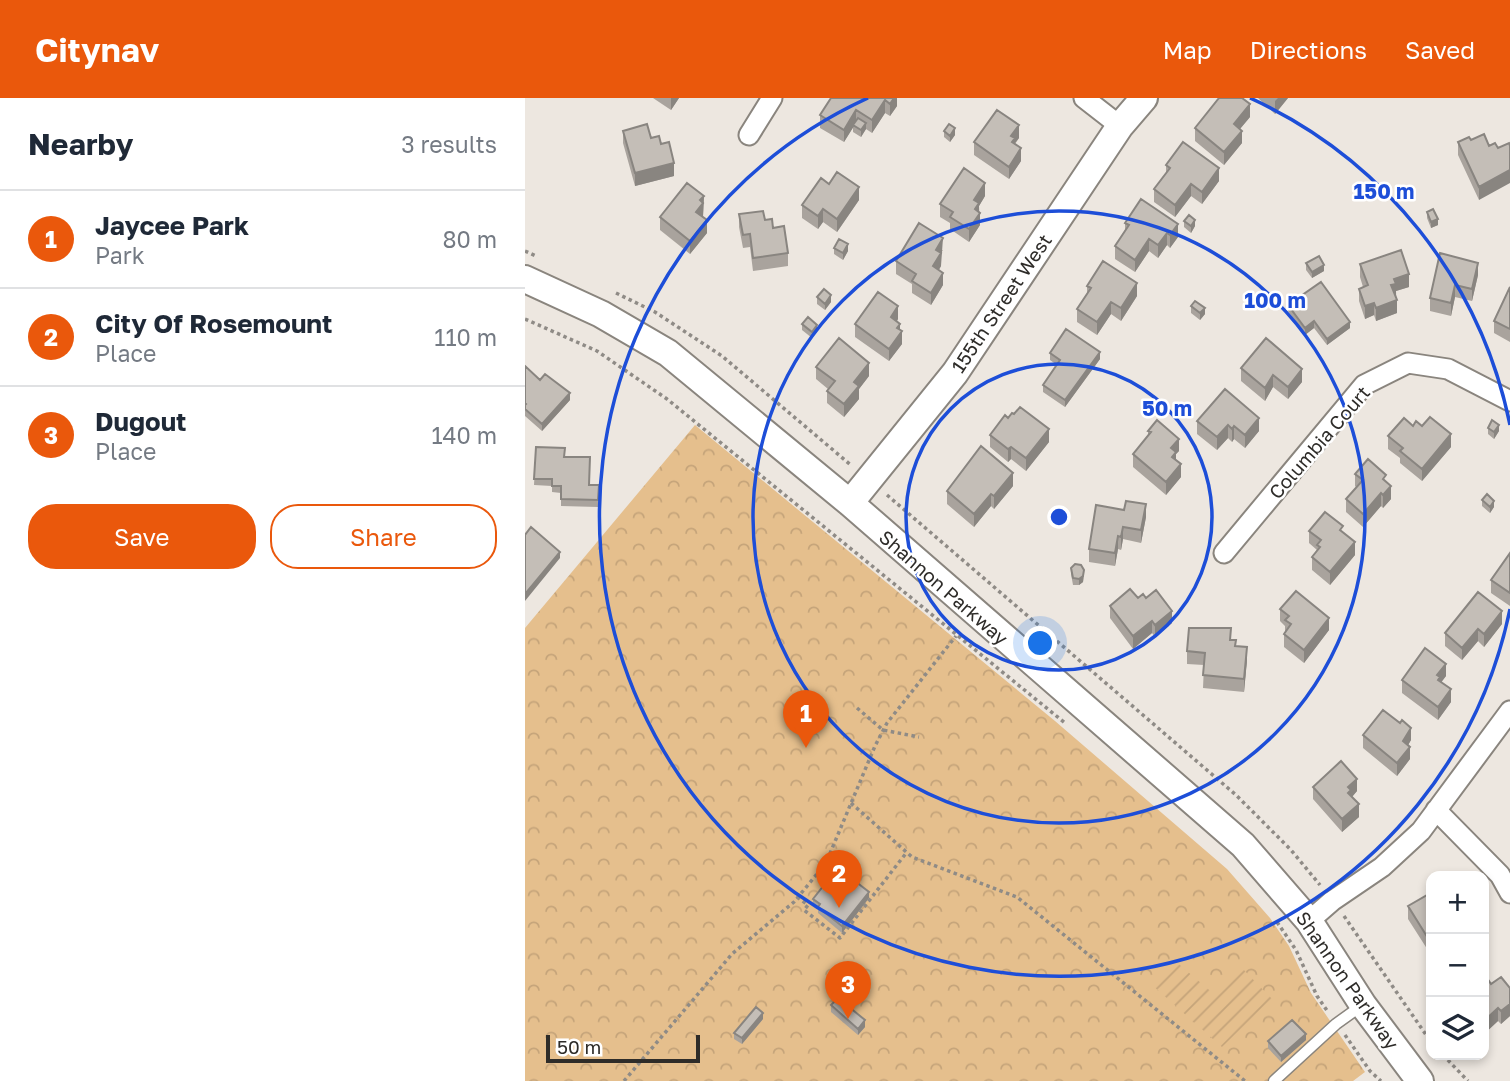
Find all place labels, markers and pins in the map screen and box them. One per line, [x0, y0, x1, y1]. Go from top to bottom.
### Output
centre of rings [1047, 505, 1071, 529]
pin: 1 [783, 690, 829, 748]
pin: 2 [816, 850, 862, 908]
pin: 3 [825, 961, 871, 1019]

